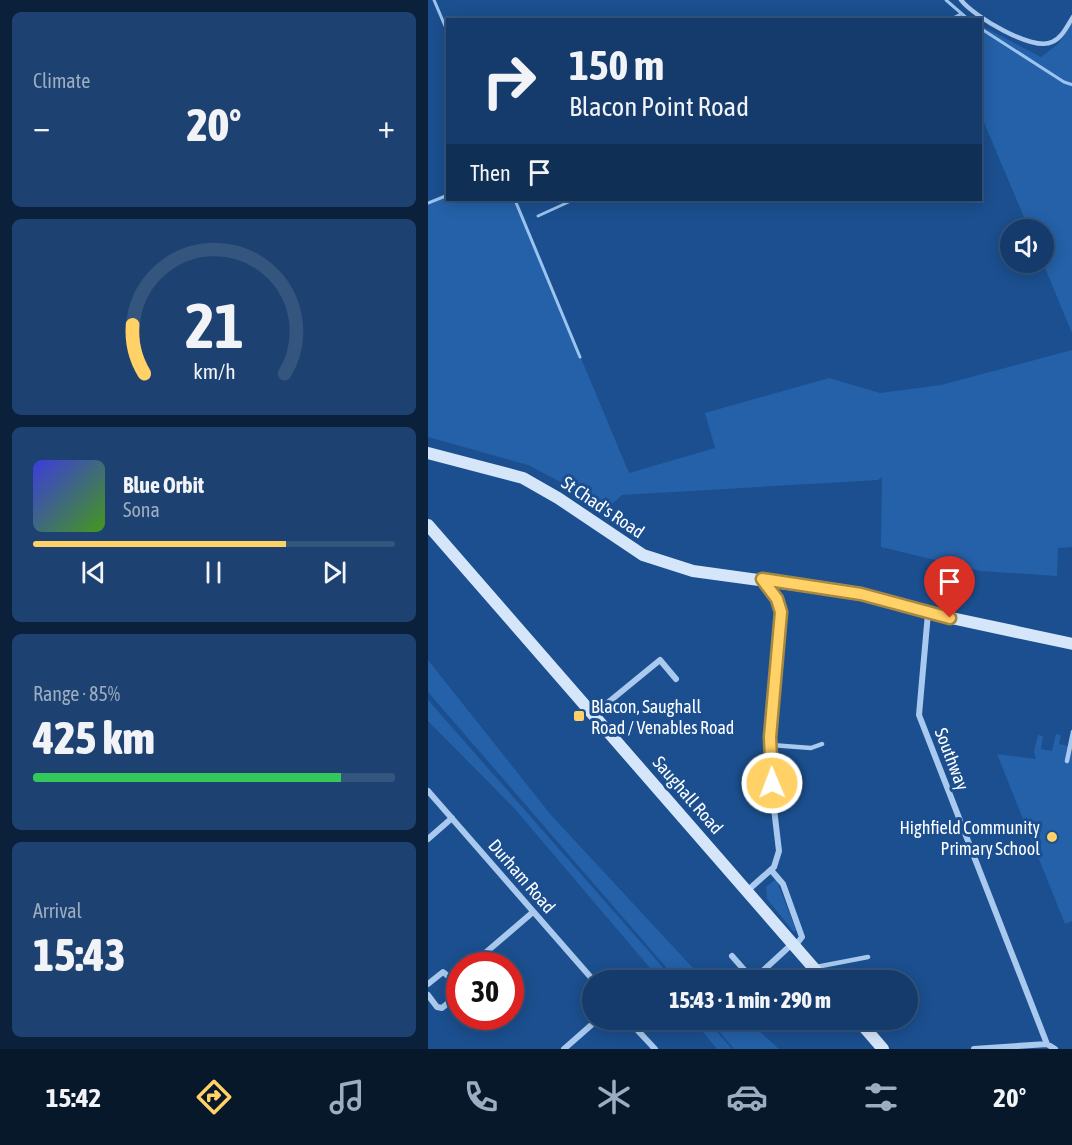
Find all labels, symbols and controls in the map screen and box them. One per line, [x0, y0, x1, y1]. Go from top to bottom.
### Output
text: 150 m [569, 41, 664, 89]
icon: right [470, 42, 548, 120]
text: Climate [33, 69, 90, 92]
text: Blacon Point Road [569, 91, 749, 122]
text: 20° [187, 99, 241, 151]
text: − [33, 107, 50, 145]
text: + [378, 107, 395, 145]
icon: arrive [523, 156, 556, 189]
text: Then [470, 160, 511, 186]
map controls [1000, 219, 1054, 273]
button: sound [1000, 219, 1054, 273]
text: 21 [185, 290, 243, 361]
text: km/h [193, 360, 235, 385]
text: Blue Orbit [123, 472, 204, 498]
street label: St Chad's Road [558, 472, 648, 542]
text: Sona [123, 498, 160, 521]
icon: previous [77, 556, 110, 589]
icon: pause [197, 556, 230, 589]
icon: next [318, 556, 351, 589]
pin [924, 556, 975, 618]
icon: arrive [933, 565, 966, 598]
text: Range · 85% [33, 682, 120, 705]
place label: Blacon, Saughall Road / Venables Road [591, 696, 734, 738]
marker: Blacon, Saughall Road / Venables Road [572, 709, 586, 723]
text: 425 km [33, 712, 155, 764]
street label: Southway [931, 725, 973, 793]
position arrow [740, 751, 804, 815]
street label: Saughall Road [649, 752, 727, 838]
place label: Highfield Community Primary School [899, 817, 1040, 859]
marker: Highfield Community Primary School [1045, 830, 1059, 844]
street label: Durham Road [484, 835, 560, 917]
text: Arrival [33, 899, 82, 922]
text: 15:43 [33, 929, 126, 981]
speed limit sign: 30 [446, 952, 524, 1030]
text: 15:43 · 1 min · 290 m [669, 987, 831, 1013]
icon: directions [193, 1076, 235, 1118]
icon: music [326, 1076, 368, 1118]
icon: phone [460, 1076, 502, 1118]
icon: climate [593, 1076, 635, 1118]
icon: car [726, 1076, 768, 1118]
icon: filters [860, 1076, 902, 1118]
text: 15:42 [46, 1082, 101, 1113]
text: 20° [993, 1082, 1026, 1113]

